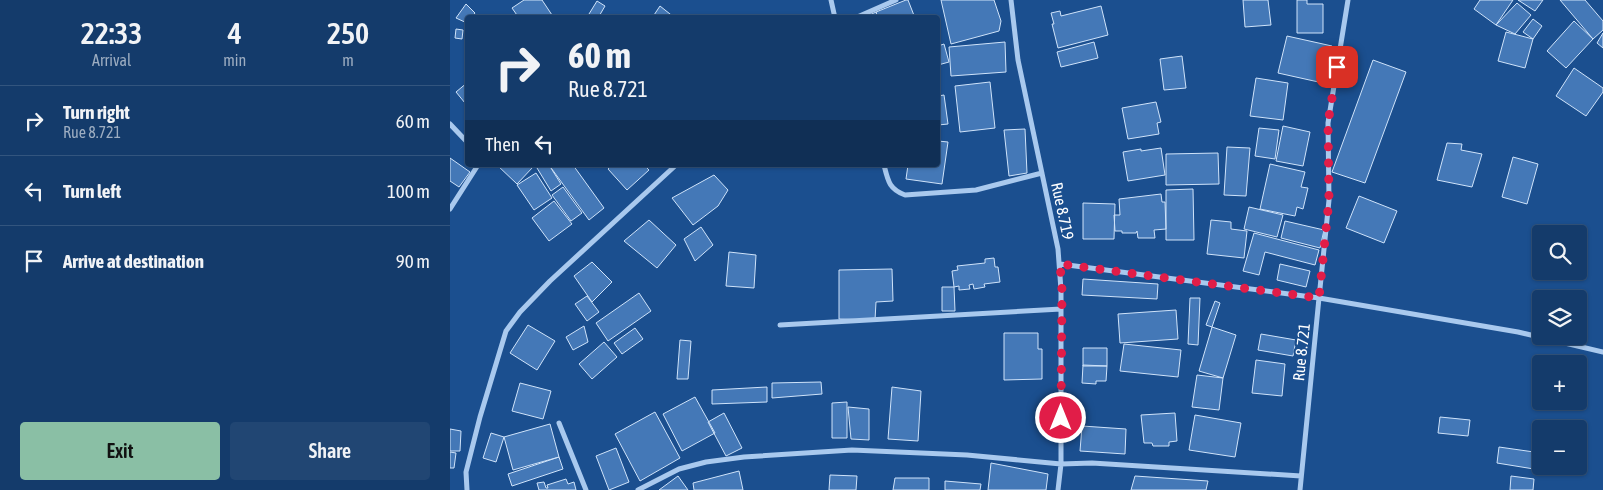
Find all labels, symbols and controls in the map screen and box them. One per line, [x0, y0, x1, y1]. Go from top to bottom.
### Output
text: 22:33 [81, 16, 142, 50]
text: 4 [228, 16, 242, 50]
text: 250 [327, 16, 369, 50]
icon: right [485, 35, 550, 100]
text: 60 m [568, 35, 631, 75]
pin [1316, 46, 1358, 88]
text: Arrival [92, 51, 131, 69]
text: min [223, 51, 246, 69]
text: m [342, 51, 354, 69]
icon: arrive [1323, 53, 1351, 81]
text: Rue 8.721 [568, 76, 648, 102]
text: Turn right [63, 101, 130, 123]
icon: right [20, 107, 48, 135]
text: 60 m [396, 110, 430, 132]
text: Rue 8.721 [63, 123, 121, 141]
icon: left [530, 130, 558, 158]
text: Then [485, 133, 520, 155]
icon: left [20, 177, 48, 205]
text: Turn left [63, 180, 121, 202]
text: 100 m [387, 180, 430, 202]
street label: Rue 8.719 [1048, 181, 1078, 241]
map controls [1532, 225, 1587, 475]
button: search [1532, 225, 1587, 280]
icon: arrive [20, 247, 48, 275]
text: Arrive at destination [63, 250, 204, 272]
text: 90 m [396, 250, 430, 272]
button: layers [1532, 290, 1587, 345]
street label: Rue 8.721 [1289, 322, 1313, 382]
button: + [1532, 355, 1587, 410]
position arrow [1034, 391, 1086, 443]
button: − [1532, 420, 1587, 475]
button: Exit [20, 422, 220, 480]
button: Share [230, 422, 430, 480]

